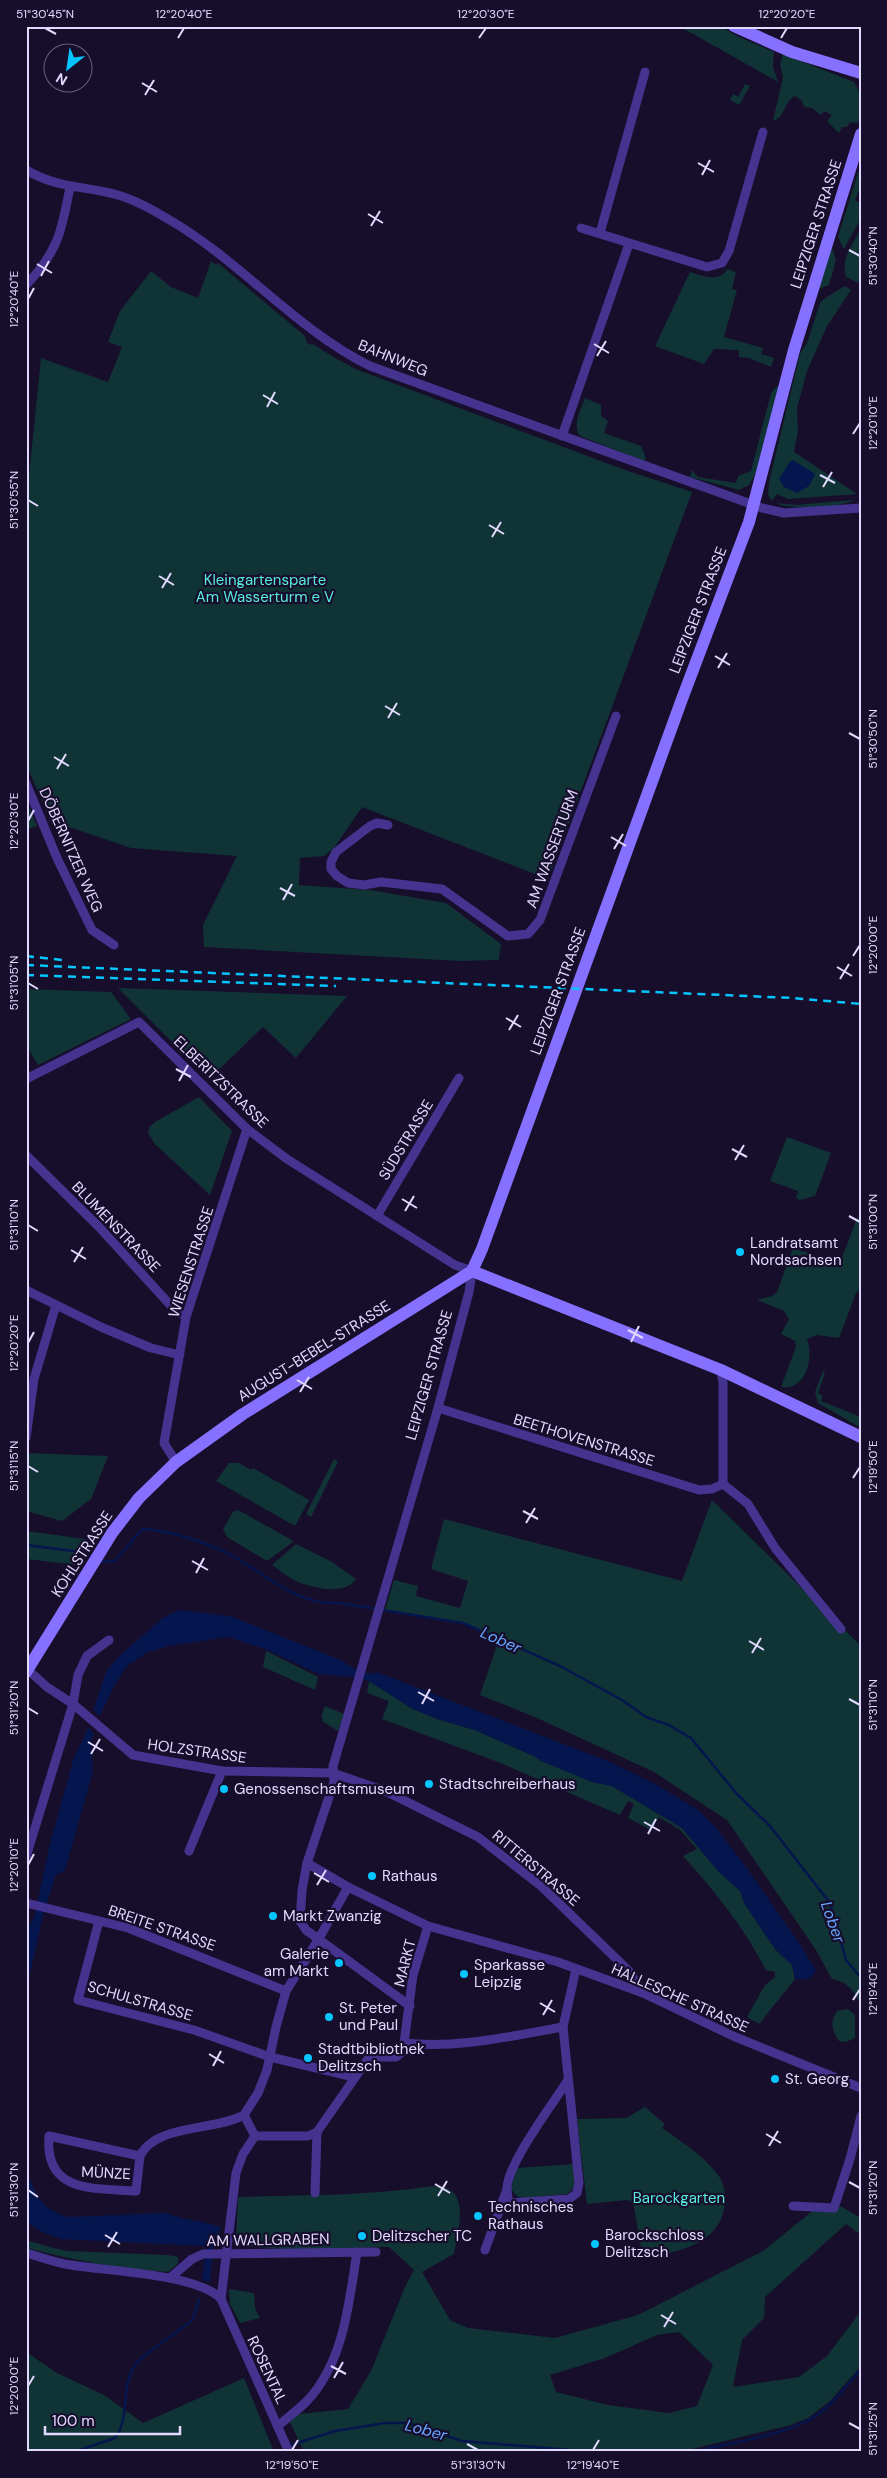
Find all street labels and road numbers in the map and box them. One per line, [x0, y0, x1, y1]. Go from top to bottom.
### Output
street label: LEIPZIGER STRASSE [786, 157, 846, 291]
street label: BAHNWEG [355, 335, 431, 381]
street label: LEIPZIGER STRASSE [665, 544, 731, 676]
street label: DÖBERNITZER WEG [35, 784, 107, 916]
street label: AM WASSERTURM [521, 787, 583, 911]
street label: LEIPZIGER STRASSE [526, 924, 590, 1058]
street label: ELBERITZSTRASSE [169, 1032, 273, 1132]
street label: SÜDSTRASSE [374, 1096, 438, 1184]
street label: BLUMENSTRASSE [67, 1177, 165, 1277]
street label: WIESENSTRASSE [164, 1204, 218, 1320]
street label: AUGUST-BEBEL-STRASSE [234, 1296, 394, 1406]
street label: LEIPZIGER STRASSE [401, 1308, 457, 1442]
street label: BEETHOVENSTRASSE [511, 1409, 657, 1471]
street label: KOHLSTRASSE [47, 1507, 117, 1601]
street label: HOLZSTRASSE [146, 1734, 248, 1768]
street label: RITTERSTRASSE [488, 1826, 584, 1910]
street label: BREITE STRASSE [106, 1900, 218, 1956]
street label: MARKT [389, 1937, 421, 1989]
street label: HALLESCHE STRASSE [608, 1959, 752, 2037]
street label: SCHULSTRASSE [85, 1976, 195, 2026]
street label: MÜNZE [81, 2162, 131, 2184]
street label: AM WALLGRABEN [206, 2229, 330, 2251]
street label: ROSENTAL [242, 2333, 292, 2407]

